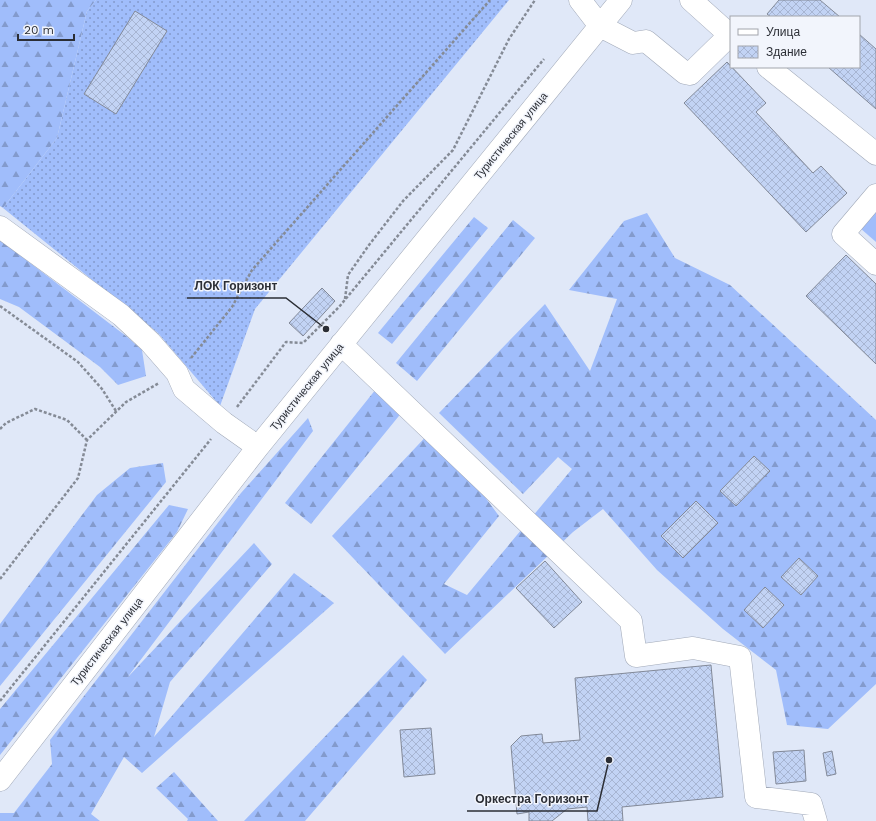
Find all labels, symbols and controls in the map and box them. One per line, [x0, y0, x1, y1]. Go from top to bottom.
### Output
scale bar [18, 16, 74, 42]
legend [730, 16, 860, 68]
text: 20 m [24, 23, 54, 37]
text: Улица [766, 25, 800, 39]
text: Здание [766, 45, 807, 59]
street label: Туристическая улица [472, 89, 551, 182]
callout: ЛОК Горизонт [187, 274, 286, 298]
text: ЛОК Горизонт [195, 279, 278, 293]
street label: Туристическая улица [268, 340, 347, 433]
street label: Туристическая улица [68, 594, 146, 689]
callout: Оркестра Горизонт [467, 787, 597, 811]
text: Оркестра Горизонт [475, 792, 589, 806]

